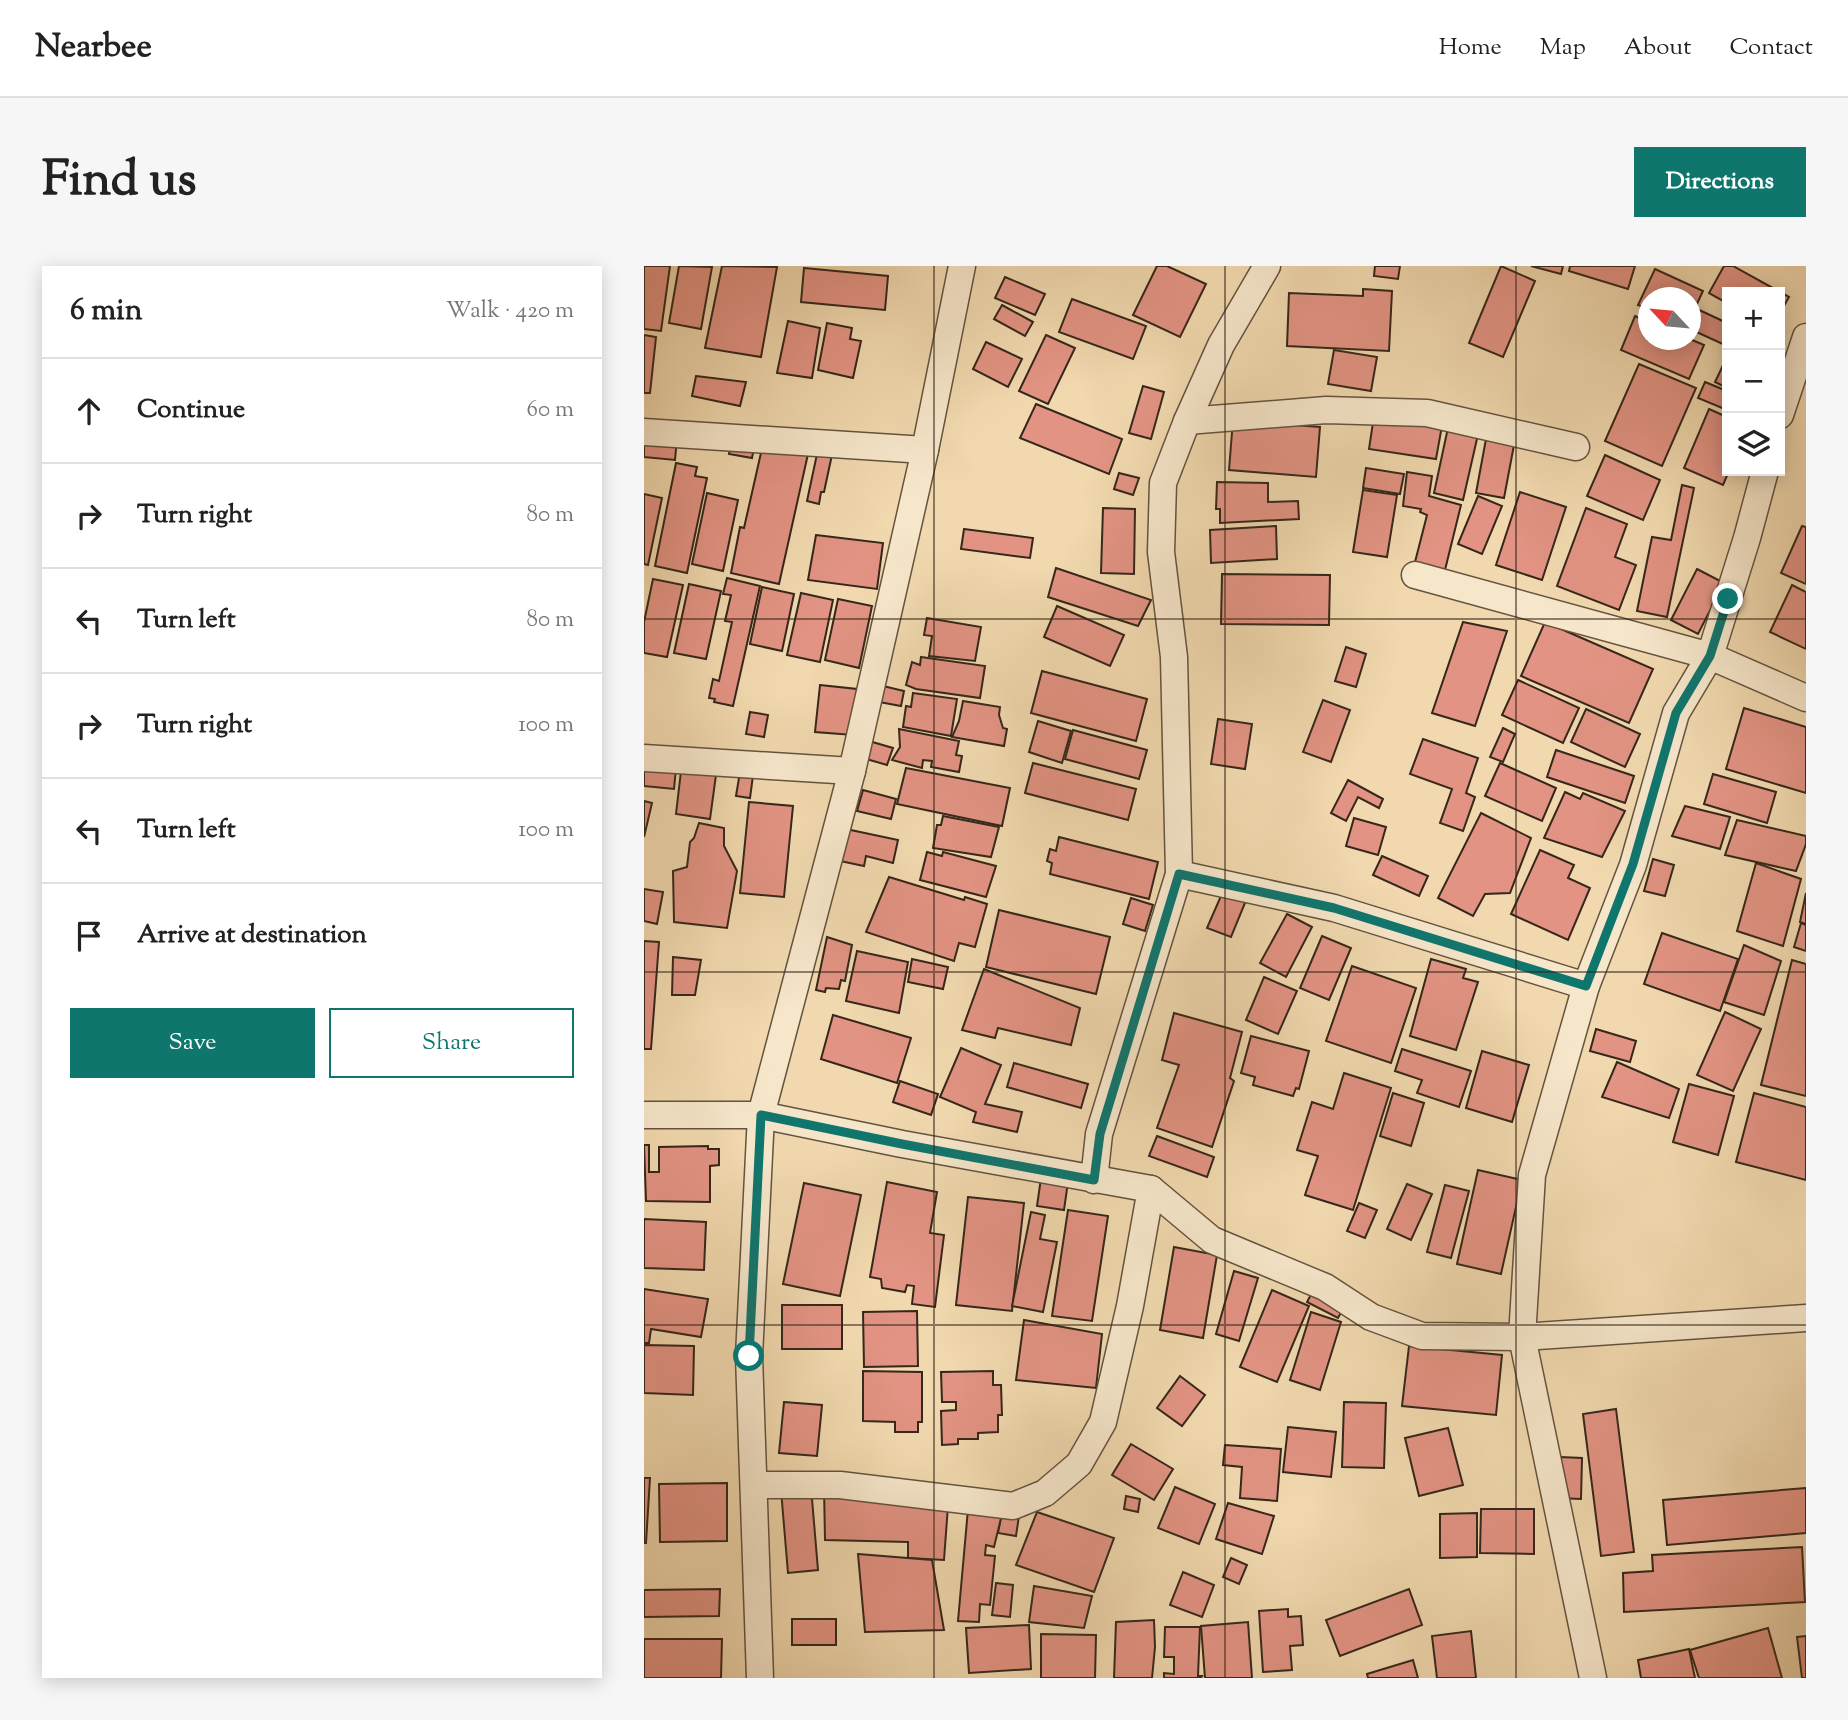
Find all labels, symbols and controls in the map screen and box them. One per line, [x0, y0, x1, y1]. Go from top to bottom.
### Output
text: Nearbee [35, 24, 152, 72]
text: Home [1439, 31, 1502, 65]
text: Map [1540, 31, 1586, 65]
text: About [1624, 31, 1691, 65]
text: Contact [1729, 31, 1813, 65]
text: Find us [42, 147, 196, 217]
button: Directions [1634, 147, 1806, 217]
north arrow [1638, 287, 1701, 350]
map controls [1722, 287, 1785, 476]
button: + [1722, 287, 1785, 350]
text: 6 min [70, 290, 142, 333]
text: Walk · 420 m [446, 295, 574, 328]
button: − [1722, 350, 1785, 413]
icon: ahead [70, 392, 108, 430]
text: Continue [137, 392, 245, 429]
text: 60 m [526, 394, 574, 427]
button: layers [1722, 413, 1785, 476]
icon: right [70, 497, 108, 535]
text: Turn right [137, 497, 252, 534]
text: 80 m [526, 499, 574, 532]
route end [1712, 583, 1743, 614]
icon: left [70, 602, 108, 640]
text: Turn left [137, 602, 236, 639]
text: 80 m [526, 604, 574, 637]
icon: right [70, 707, 108, 745]
text: Turn right [137, 707, 252, 744]
text: 100 m [518, 709, 574, 742]
icon: left [70, 812, 108, 850]
text: Turn left [137, 812, 236, 849]
text: 100 m [518, 814, 574, 847]
icon: arrive [70, 917, 108, 955]
text: Arrive at destination [137, 917, 367, 954]
button: Save [70, 1008, 315, 1078]
button: Share [329, 1008, 574, 1078]
route start [733, 1340, 764, 1371]

